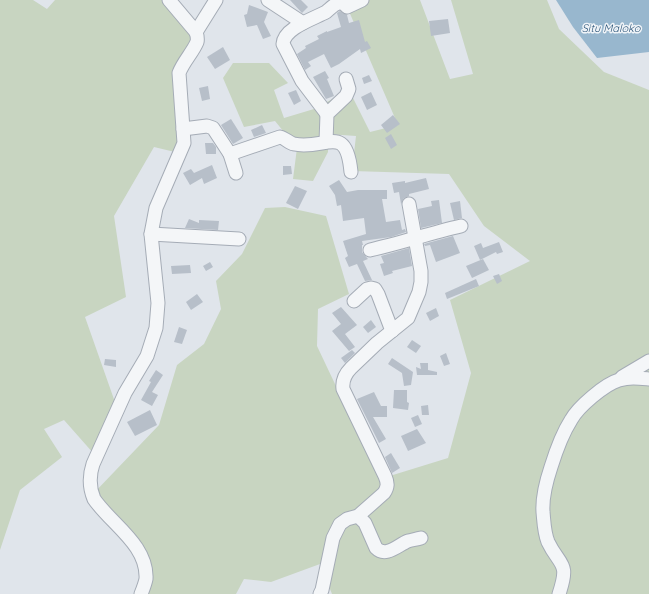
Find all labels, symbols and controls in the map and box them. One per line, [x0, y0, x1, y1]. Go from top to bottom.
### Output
water label: Situ Maloko [582, 21, 642, 35]

